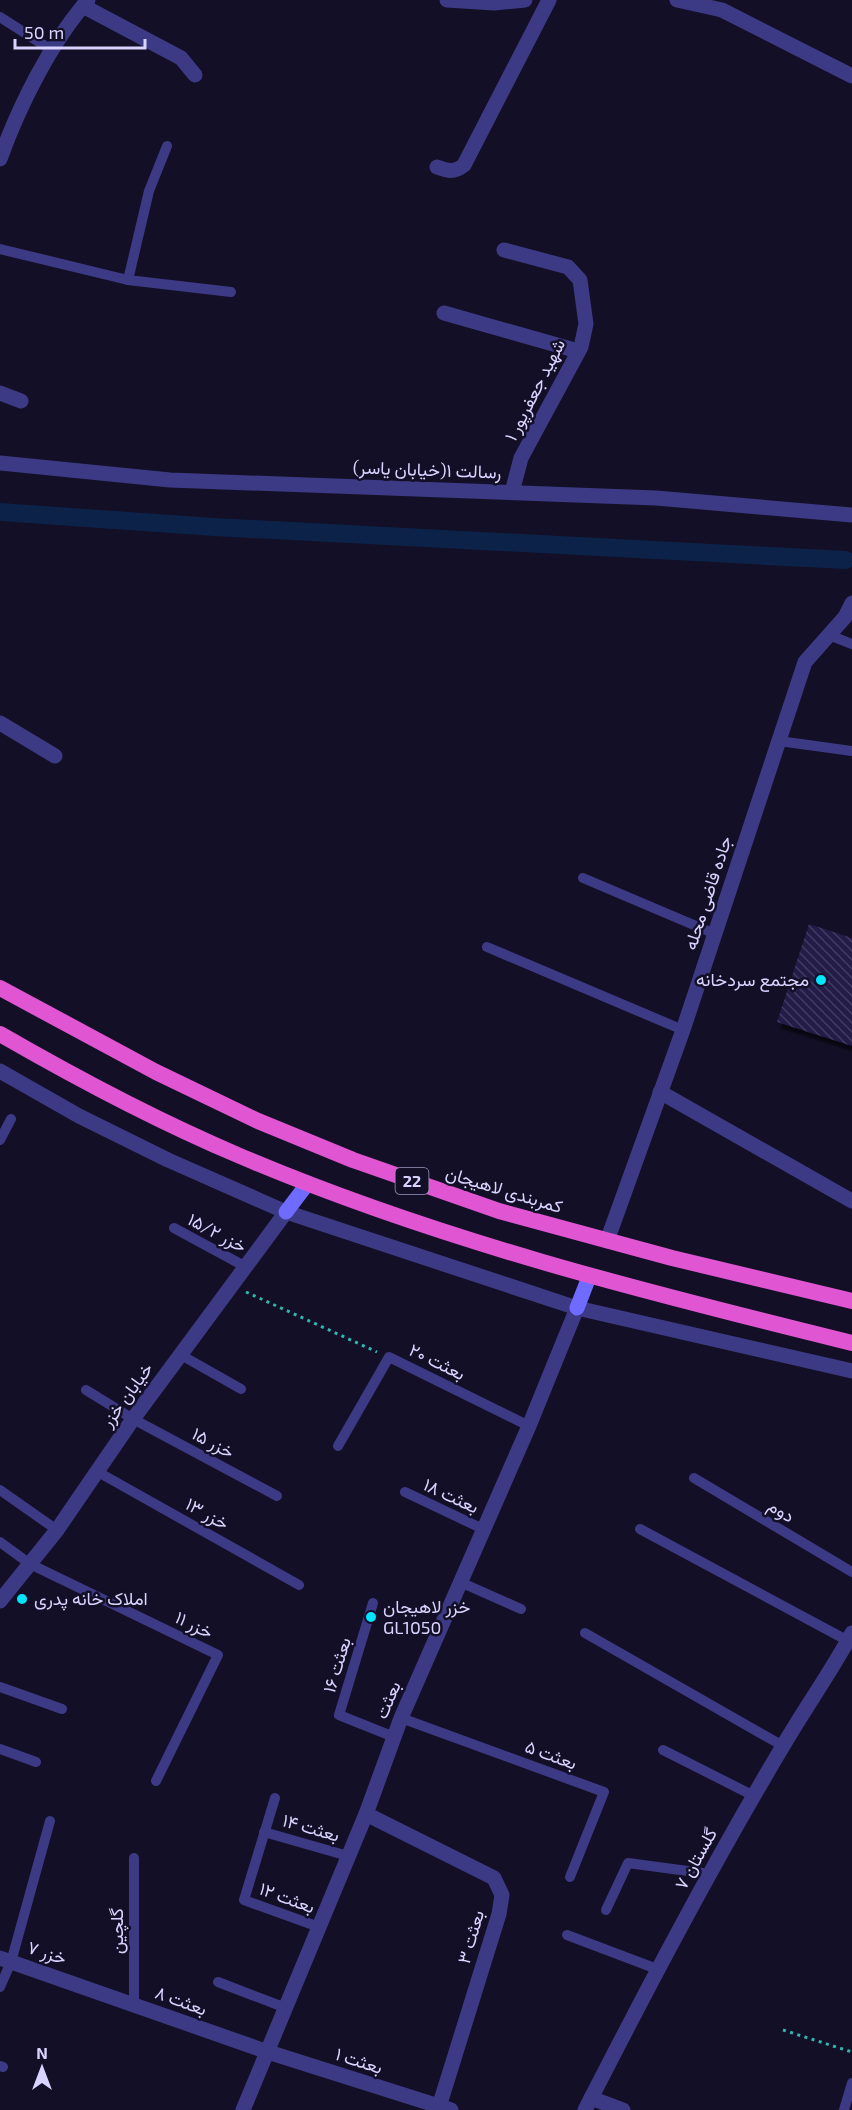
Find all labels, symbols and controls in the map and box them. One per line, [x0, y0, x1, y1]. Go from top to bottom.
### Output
scale bar [15, 12, 146, 50]
text: 50 m [24, 21, 64, 43]
street label: شهید جعفرپور ۱ [499, 335, 571, 445]
street label: رسالت ۱(خیابان یاسر) [352, 455, 502, 484]
street label: جاده قاضی محله [678, 833, 737, 953]
place label: مجتمع سردخانه [696, 968, 809, 992]
marker: مجتمع سردخانه [814, 973, 828, 987]
street label: کمربندی لاهیجان [443, 1161, 565, 1218]
road number: 22 [396, 1168, 428, 1194]
street label: خزر ۱۵/۲ [184, 1208, 251, 1258]
street label: بعثت ۲۰ [406, 1338, 469, 1384]
street label: خیابان خزر [95, 1358, 158, 1432]
street label: خزر ۱۵ [188, 1422, 238, 1463]
street label: بعثت ۱۸ [420, 1473, 483, 1517]
street label: خزر ۱۳ [182, 1492, 233, 1535]
street label: دوم [763, 1494, 799, 1528]
place label: املاک خانه پدری [34, 1587, 148, 1611]
marker: املاک خانه پدری [15, 1592, 29, 1606]
place label: خزر لاهیجان GL1050 [383, 1595, 470, 1638]
street label: خزر ۱۱ [172, 1606, 217, 1644]
marker: خزر لاهیجان GL1050 [364, 1610, 378, 1624]
street label: بعثت ۱۶ [317, 1634, 355, 1695]
street label: بعثت [369, 1677, 405, 1722]
street label: بعثت ۵ [522, 1735, 580, 1774]
street label: بعثت ۱۴ [280, 1808, 342, 1846]
street label: گلستان ۷ [669, 1824, 721, 1893]
street label: بعثت ۱۲ [257, 1877, 318, 1917]
street label: بعثت ۳ [452, 1907, 488, 1966]
street label: گلچین [105, 1908, 129, 1954]
street label: خزر ۷ [25, 1935, 70, 1970]
street label: بعثت ۸ [152, 1981, 210, 2020]
north arrow [12, 2038, 72, 2098]
street label: بعثت ۱ [333, 2042, 386, 2078]
text: N [36, 2043, 48, 2062]

